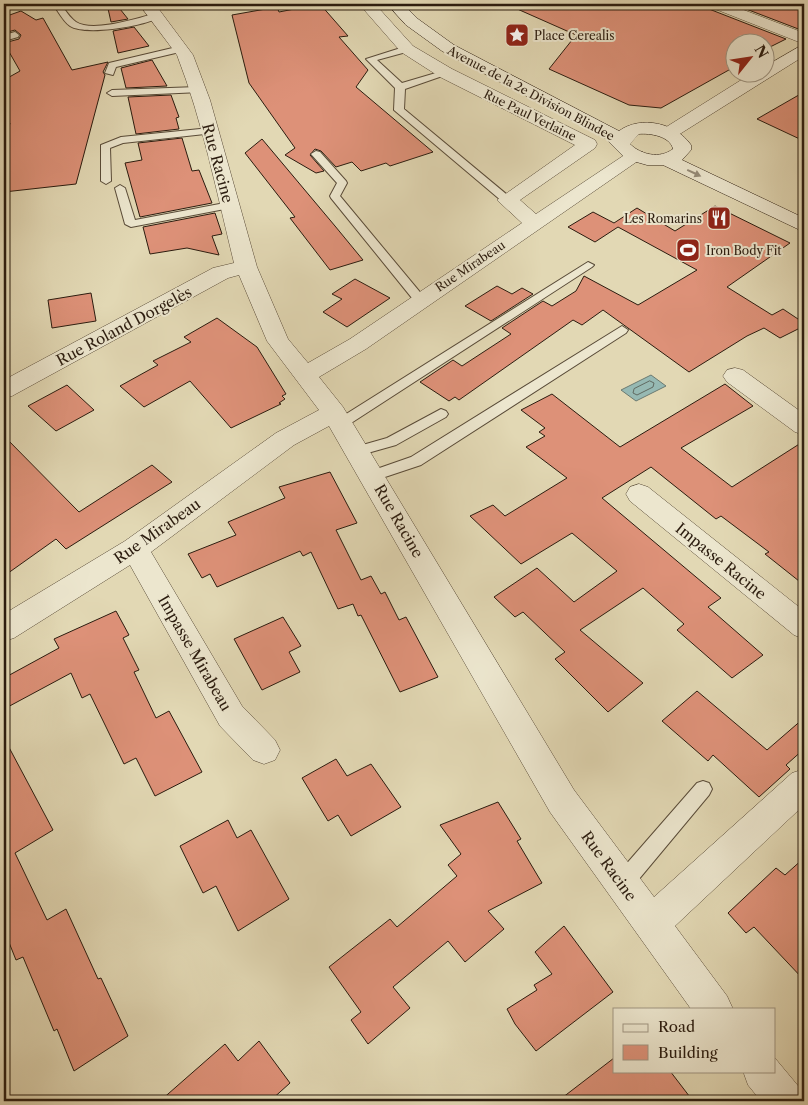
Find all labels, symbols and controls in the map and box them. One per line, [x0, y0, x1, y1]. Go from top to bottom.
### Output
place icon: Place Cerealis [504, 22, 530, 48]
place label: Place Cerealis [534, 28, 614, 43]
north arrow [726, 32, 776, 82]
street label: Avenue de la 2e Division Blindee [444, 42, 617, 144]
text: N [750, 42, 772, 61]
street label: Rue Paul Verlaine [481, 86, 579, 144]
street label: Rue Racine [198, 121, 238, 205]
one-way arrow [686, 169, 701, 177]
restaurant icon: Les Romarins [706, 205, 732, 231]
place label: Les Romarins [624, 211, 702, 226]
street label: Rue Mirabeau [432, 237, 508, 295]
sports icon: Iron Body Fit [675, 237, 701, 263]
place label: Iron Body Fit [706, 243, 782, 258]
street label: Rue Roland Dorgelès [53, 282, 195, 370]
street label: Rue Racine [370, 481, 428, 561]
street label: Rue Mirabeau [110, 494, 204, 568]
street label: Impasse Racine [672, 519, 770, 603]
street label: Impasse Mirabeau [154, 592, 236, 714]
street label: Rue Racine [577, 827, 641, 905]
legend [613, 1008, 776, 1072]
text: Road [658, 1017, 695, 1036]
text: Building [658, 1043, 718, 1062]

